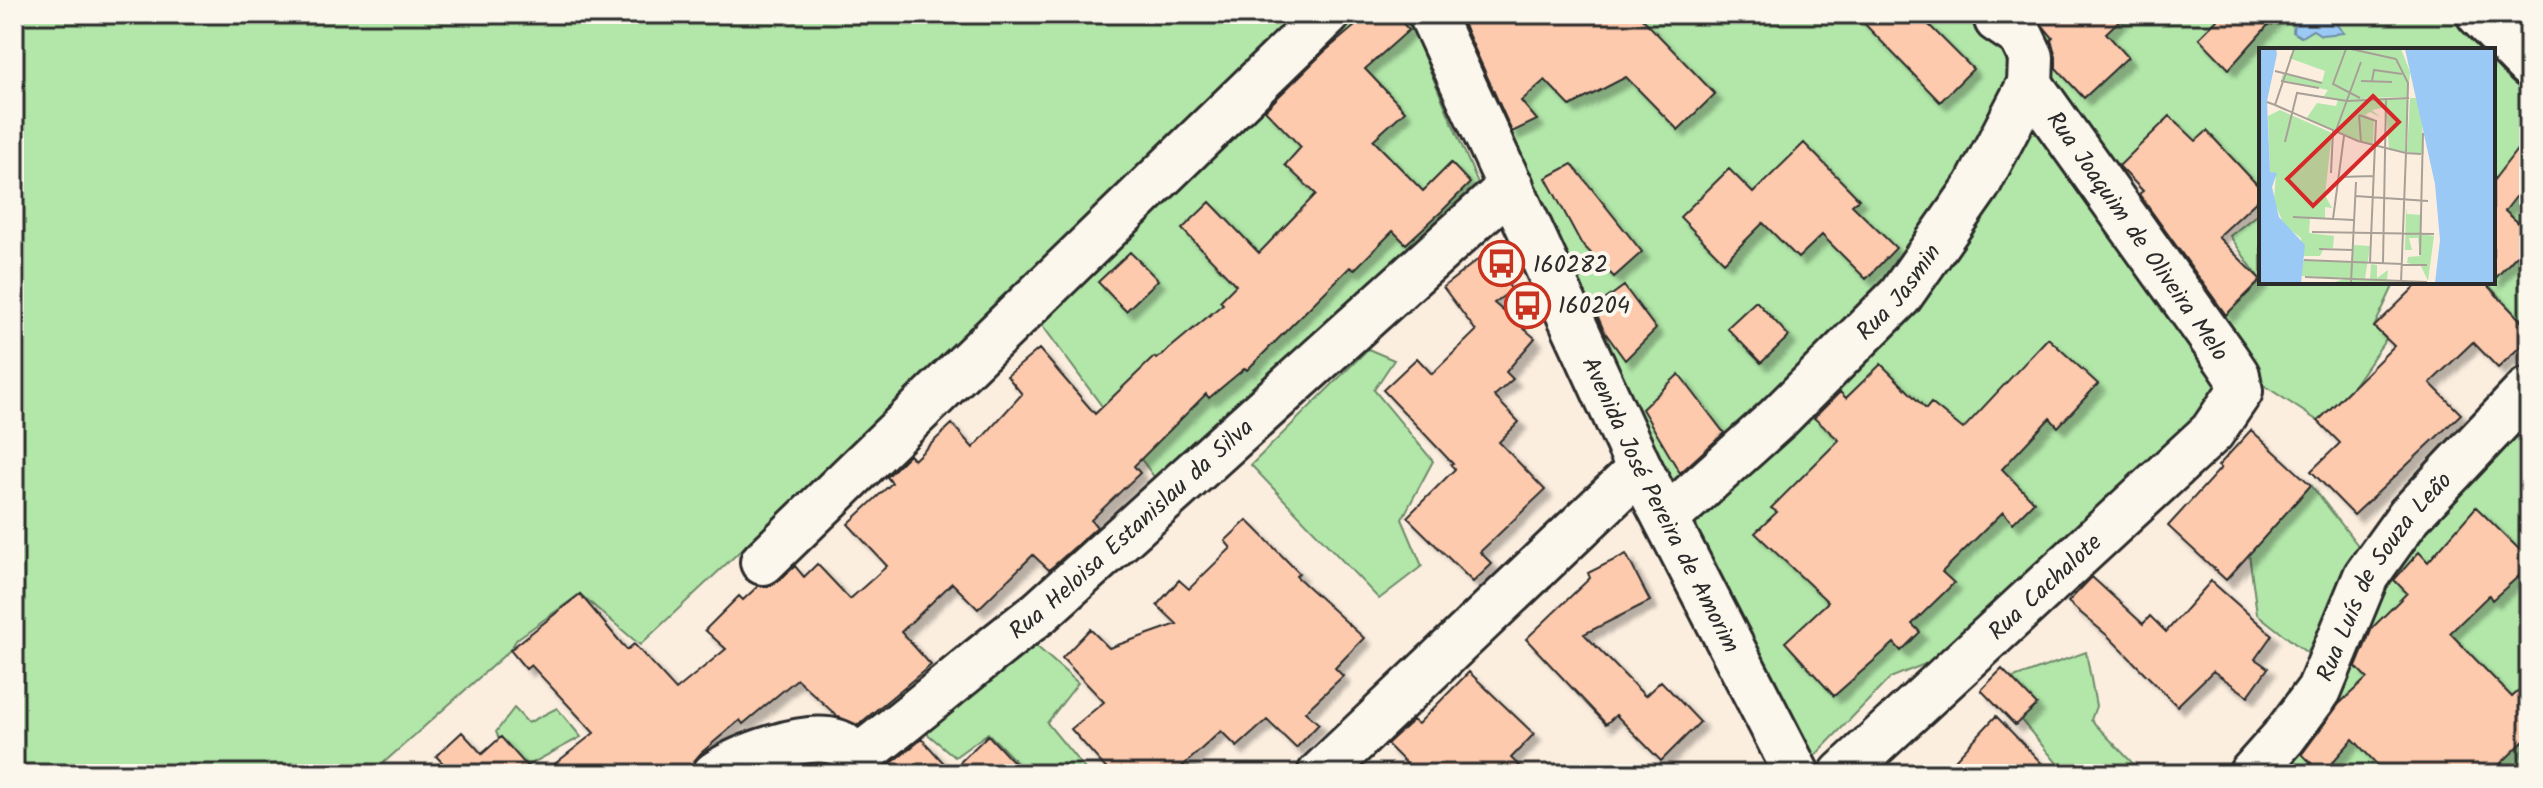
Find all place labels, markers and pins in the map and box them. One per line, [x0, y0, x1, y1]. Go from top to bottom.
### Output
bus stop icon: 160282 [1478, 240, 1526, 288]
place label: 160282 [1533, 246, 1608, 285]
bus stop icon: 160204 [1503, 281, 1551, 329]
place label: 160204 [1558, 287, 1630, 326]

